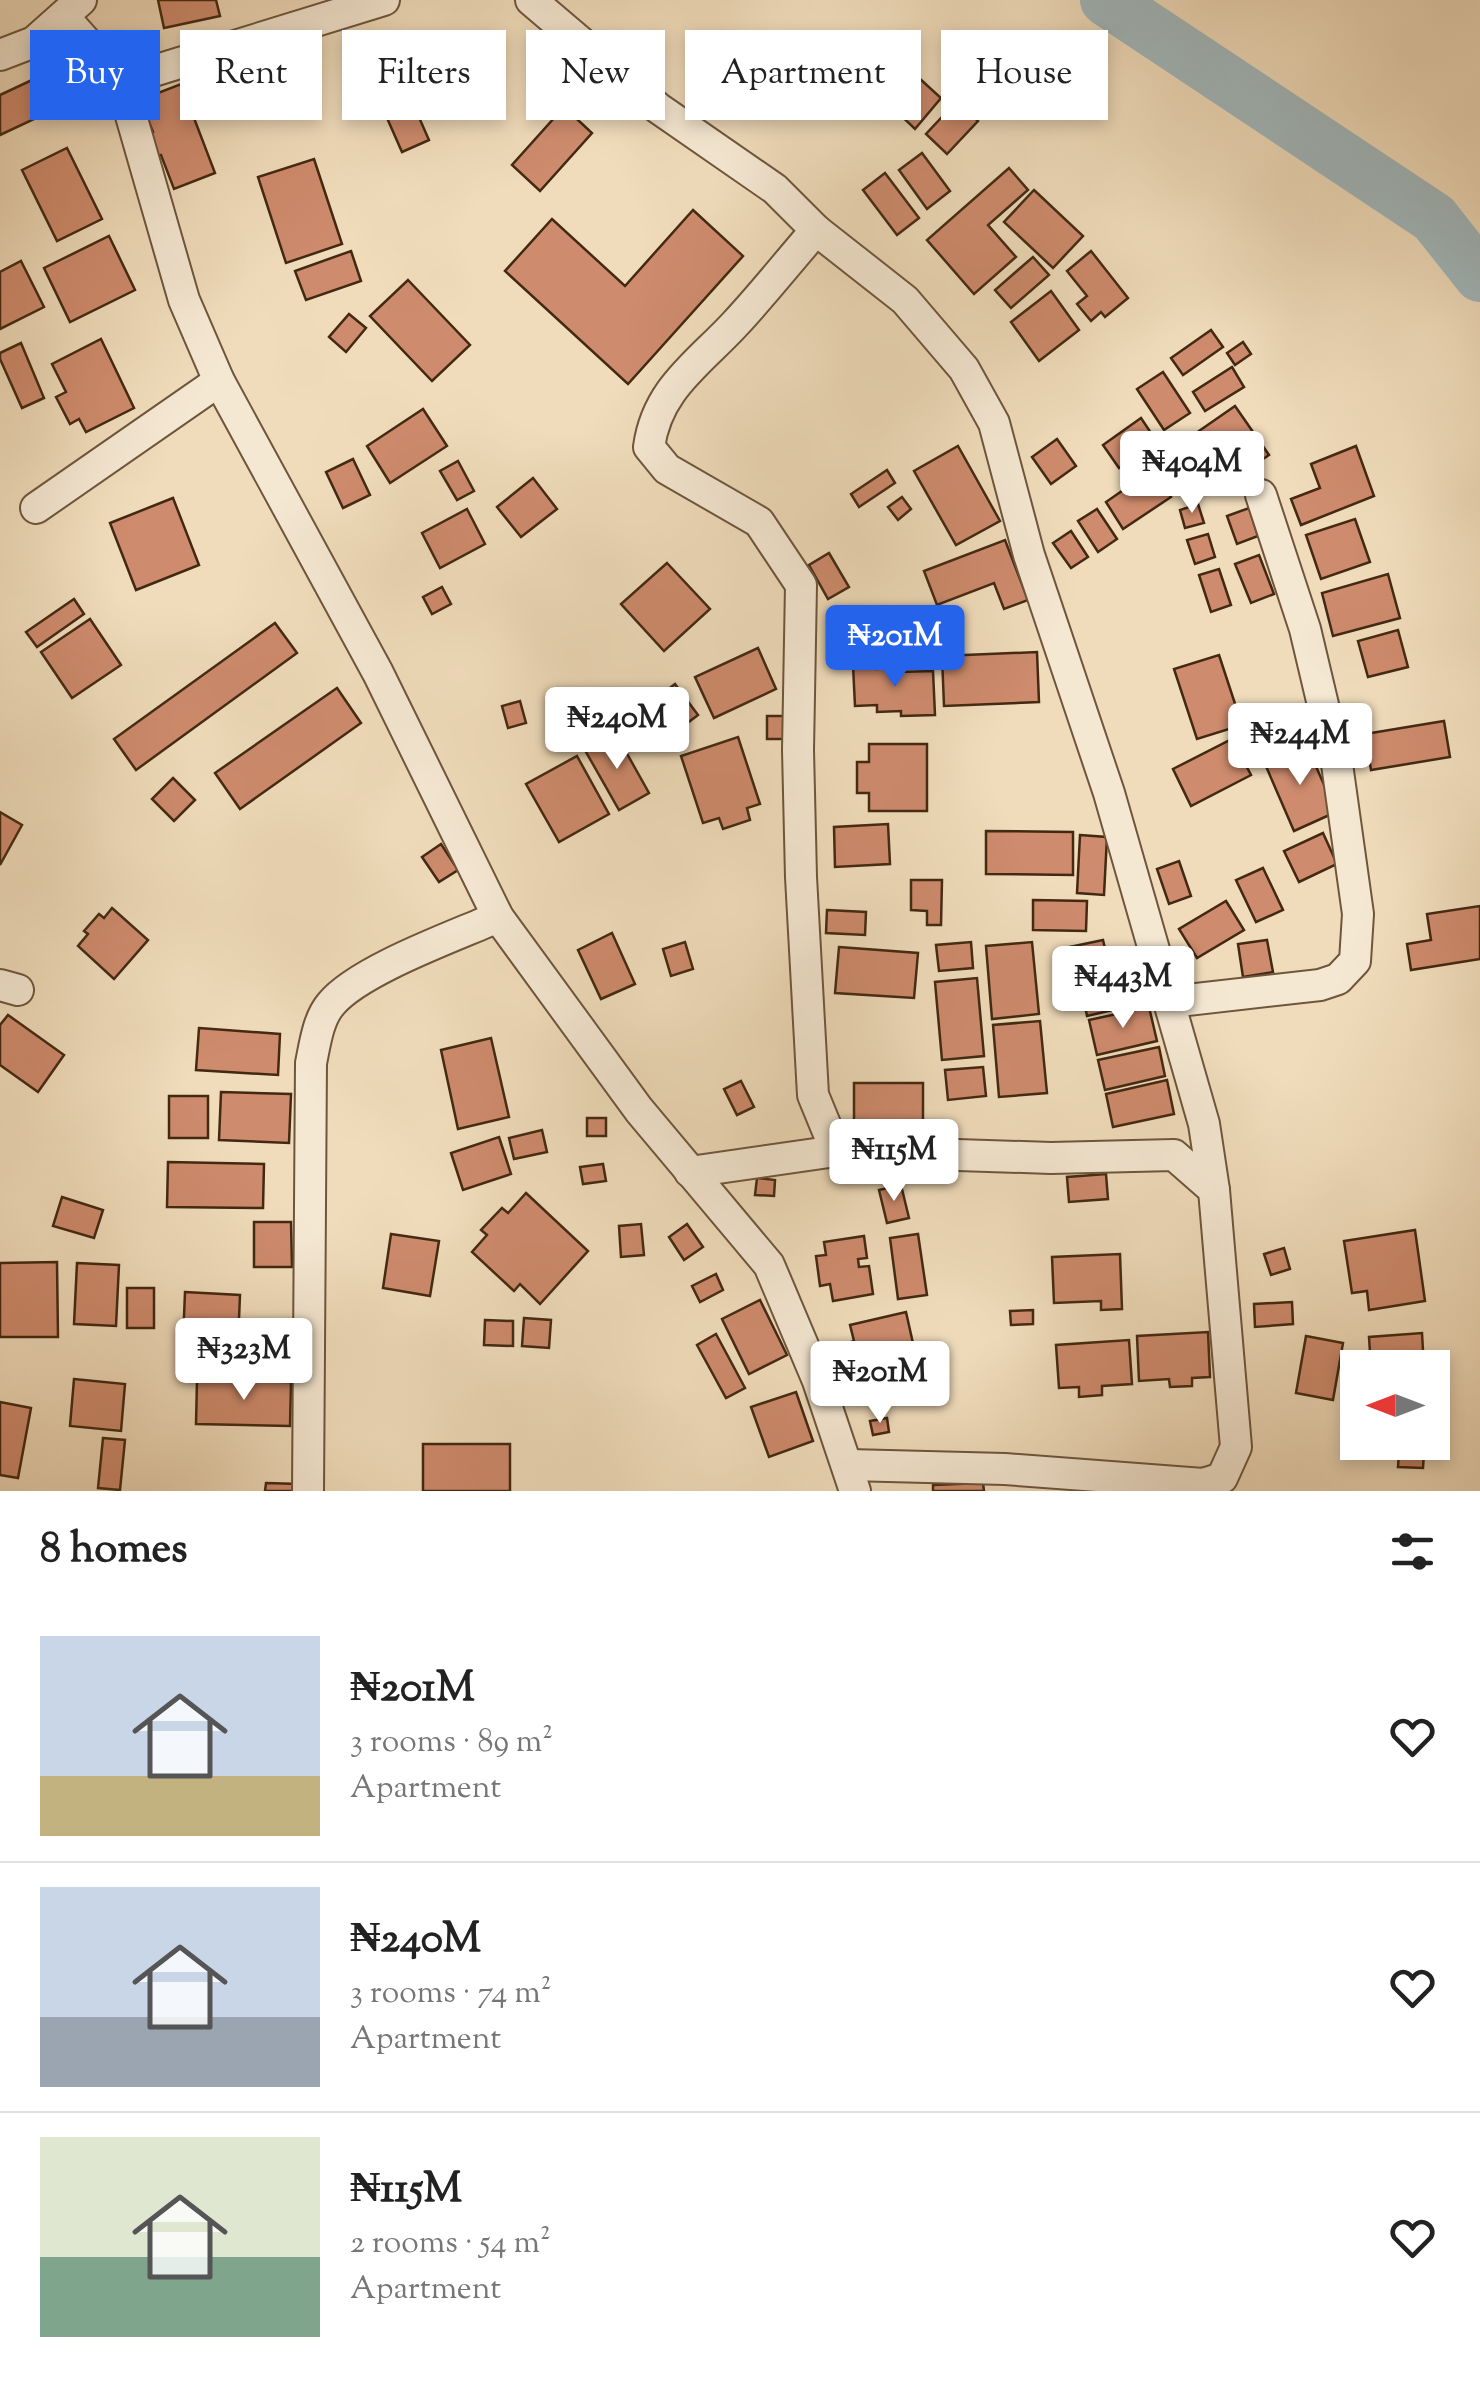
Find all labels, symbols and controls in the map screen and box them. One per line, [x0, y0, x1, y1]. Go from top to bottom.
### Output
chip: Buy [30, 30, 160, 120]
chip: Rent [180, 30, 322, 120]
chip: Filters [342, 30, 506, 120]
chip: New [526, 30, 665, 120]
chip: Apartment [685, 30, 921, 120]
chip: House [941, 30, 1108, 120]
pin: ₦404M [1122, 431, 1262, 516]
text: ₦404M [1142, 440, 1242, 486]
pin: ₦201M [825, 605, 965, 690]
text: ₦201M [848, 614, 942, 660]
pin: ₦240M [547, 687, 687, 772]
text: ₦240M [567, 696, 667, 742]
pin: ₦244M [1230, 703, 1370, 788]
text: ₦244M [1250, 712, 1350, 758]
pin: ₦443M [1053, 946, 1193, 1031]
text: ₦443M [1074, 955, 1172, 1001]
pin: ₦115M [824, 1119, 964, 1204]
text: ₦115M [851, 1128, 937, 1174]
pin: ₦323M [174, 1318, 314, 1403]
text: ₦323M [197, 1327, 291, 1373]
pin: ₦201M [810, 1341, 950, 1426]
text: ₦201M [833, 1350, 927, 1396]
north arrow [1340, 1350, 1450, 1460]
map controls [1340, 1350, 1450, 1460]
text: 8 homes [40, 1521, 188, 1581]
icon: filters [1385, 1524, 1440, 1579]
text: ₦201M [350, 1660, 475, 1720]
icon: home [120, 1676, 240, 1796]
icon: heart [1385, 1709, 1440, 1764]
text: 3 rooms · 89 m² [350, 1720, 553, 1766]
text: Apartment [350, 1766, 501, 1812]
text: ₦240M [350, 1911, 481, 1971]
icon: home [120, 1927, 240, 2047]
icon: heart [1385, 1960, 1440, 2015]
text: 3 rooms · 74 m² [350, 1971, 552, 2017]
text: Apartment [350, 2017, 501, 2063]
text: ₦115M [350, 2161, 462, 2221]
icon: home [120, 2177, 240, 2297]
icon: heart [1385, 2210, 1440, 2265]
text: 2 rooms · 54 m² [350, 2221, 551, 2267]
text: Apartment [350, 2267, 501, 2313]

